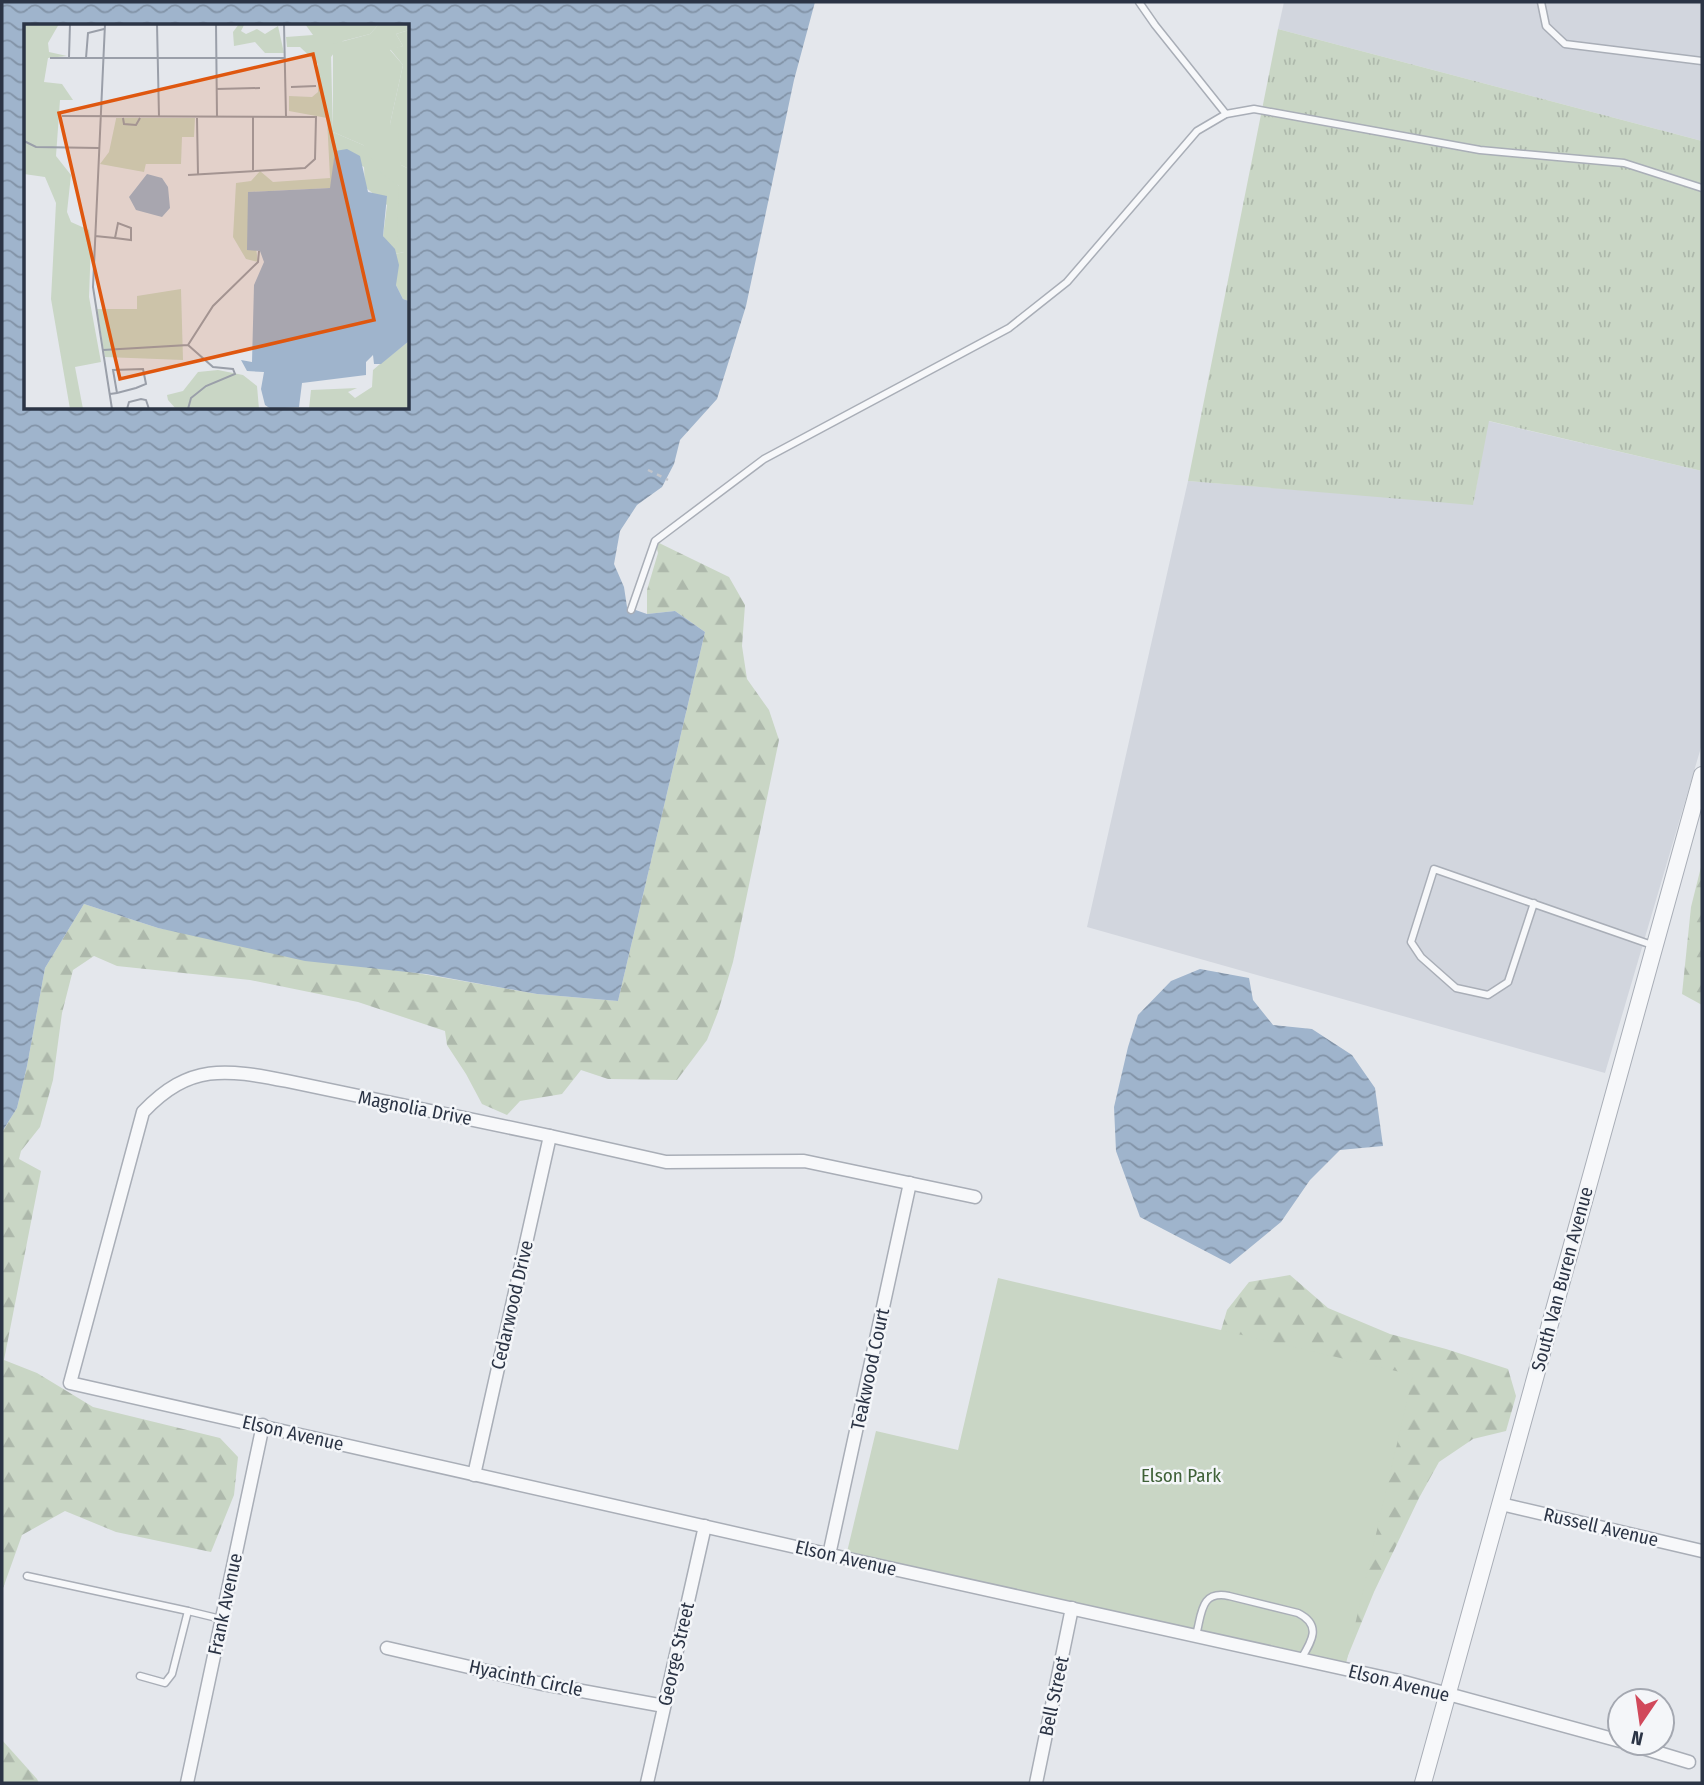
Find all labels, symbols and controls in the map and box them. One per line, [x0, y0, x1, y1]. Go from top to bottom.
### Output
inset map [24, 24, 410, 410]
street label: Magnolia Drive [356, 1086, 474, 1130]
street label: South Van Buren Avenue [1526, 1184, 1598, 1374]
street label: Cedarwood Drive [486, 1238, 538, 1372]
street label: Teakwood Court [846, 1305, 894, 1432]
street label: Elson Avenue [240, 1410, 346, 1456]
park label: Elson Park [1141, 1464, 1221, 1487]
street label: Russell Avenue [1541, 1503, 1661, 1551]
street label: Elson Avenue [793, 1535, 899, 1581]
street label: Frank Avenue [203, 1551, 247, 1657]
street label: George Street [653, 1599, 699, 1708]
street label: Bell Street [1034, 1653, 1074, 1738]
street label: Hyacinth Circle [467, 1655, 585, 1701]
street label: Elson Avenue [1346, 1659, 1452, 1707]
north arrow [1606, 1687, 1676, 1757]
text: N [1629, 1726, 1645, 1751]

